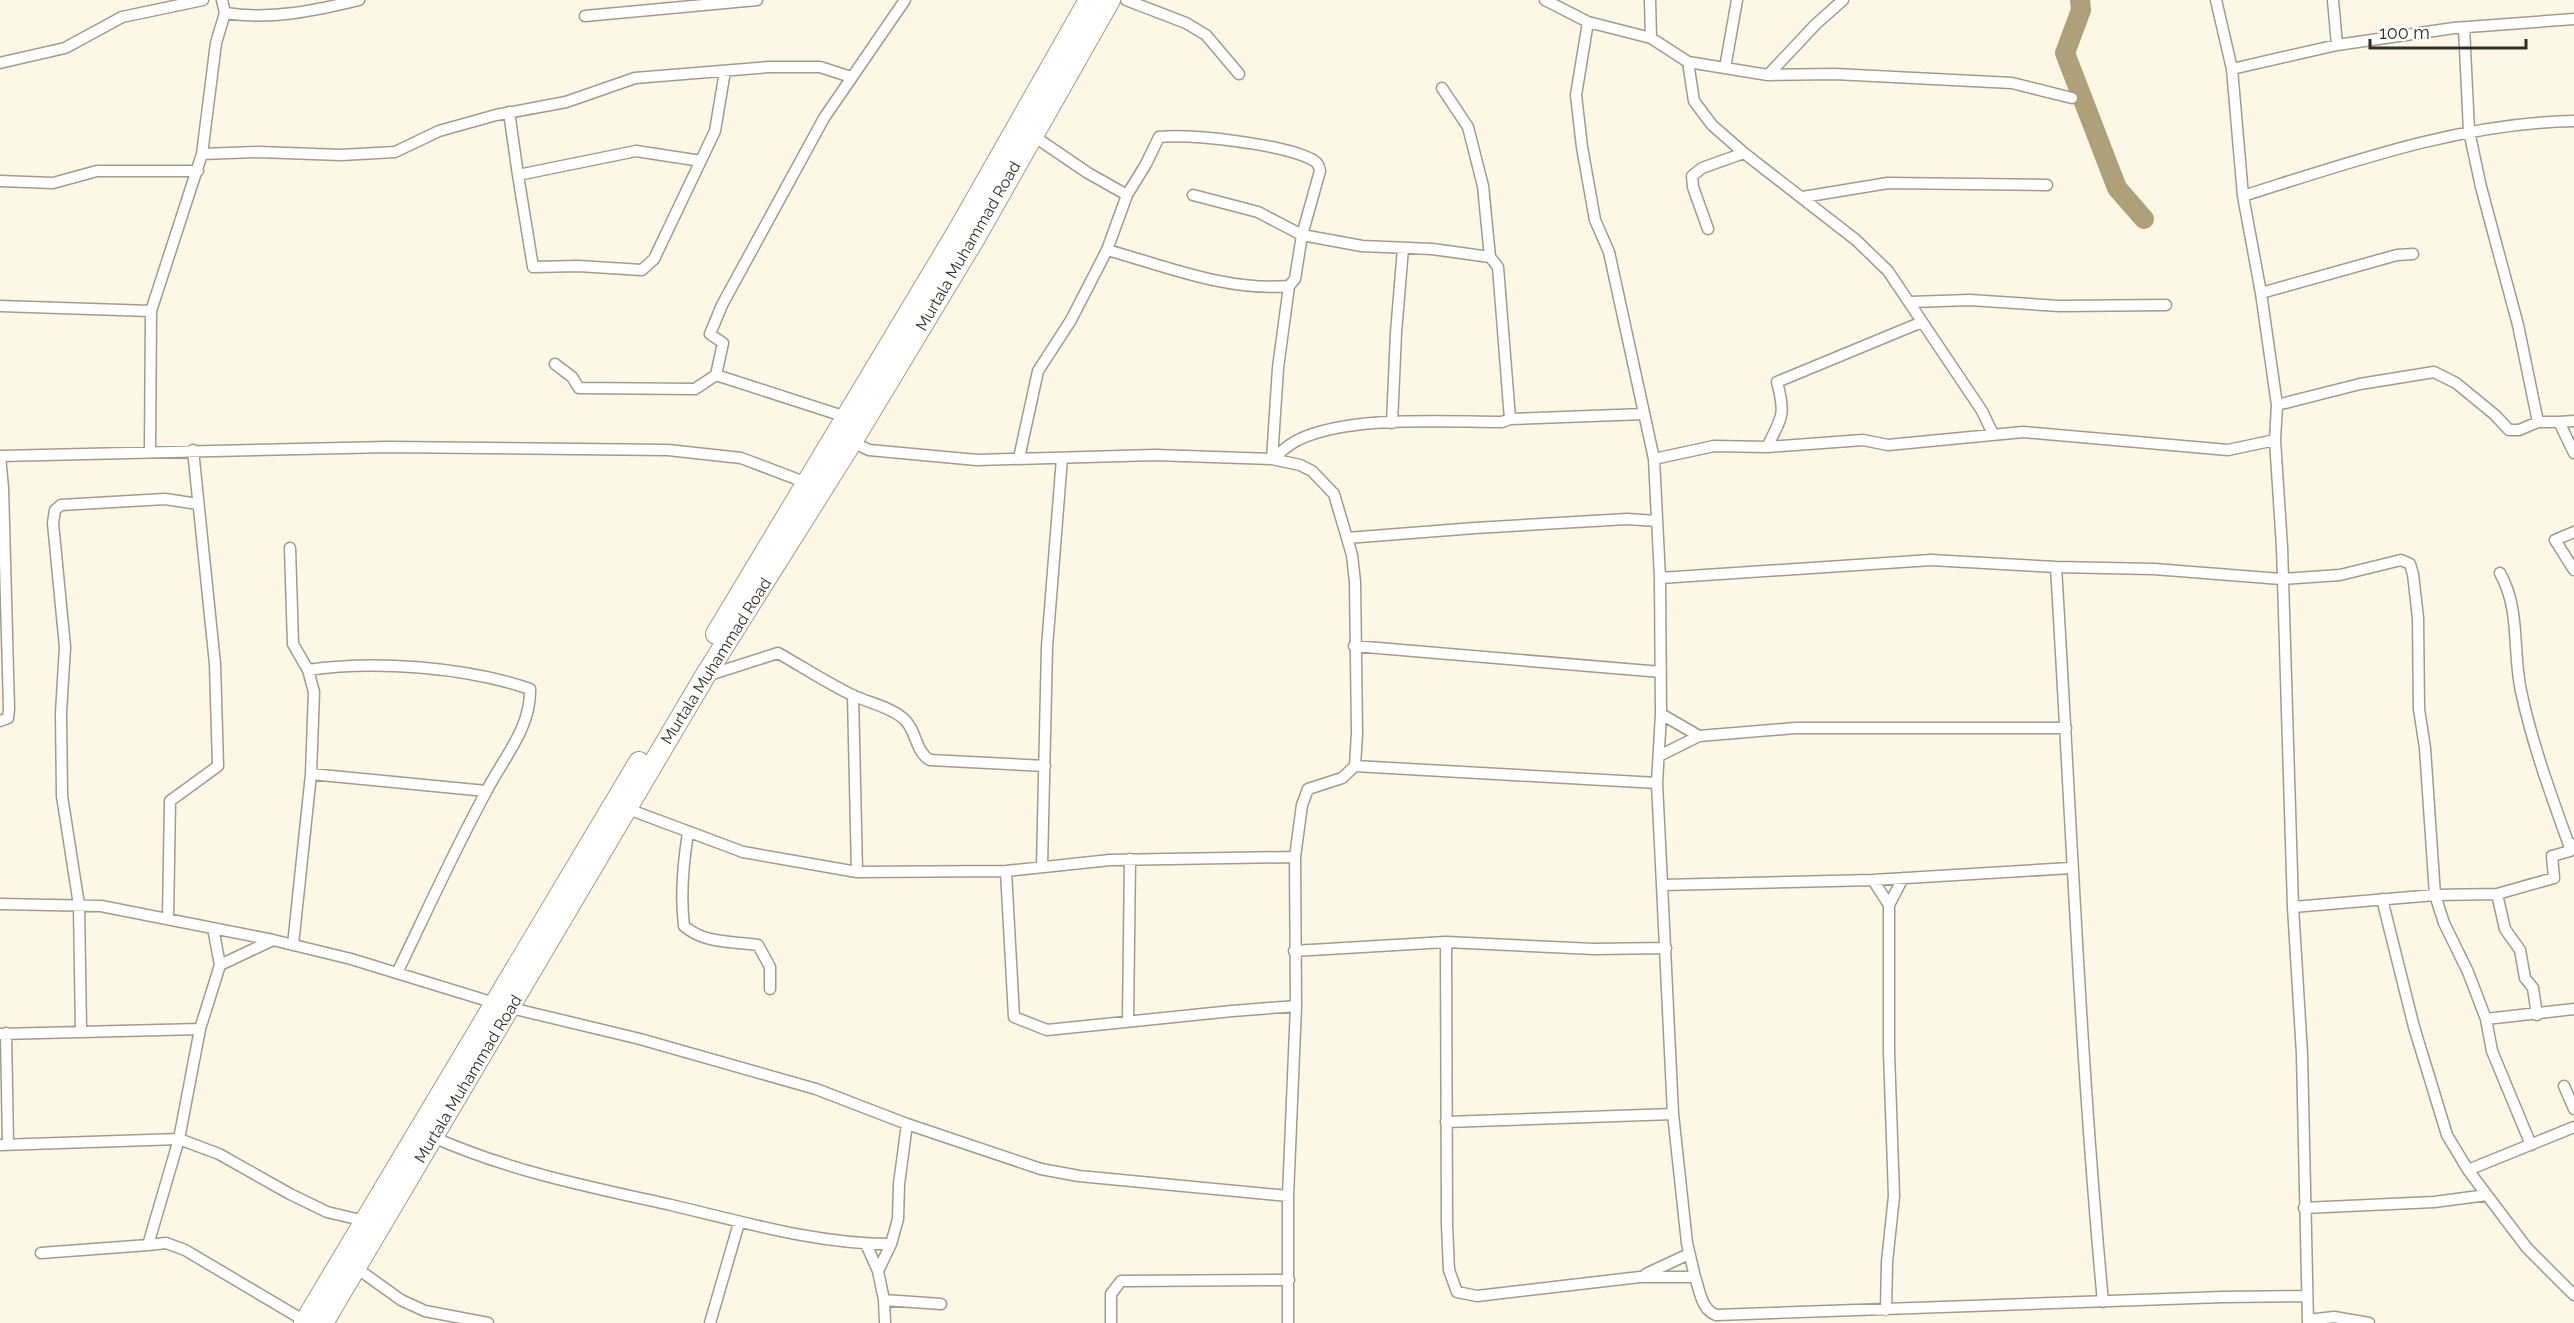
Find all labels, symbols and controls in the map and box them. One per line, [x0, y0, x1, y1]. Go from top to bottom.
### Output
scale bar [2370, 12, 2526, 50]
text: 100 m [2379, 22, 2430, 43]
street label: Murtala Muhammad Road [912, 158, 1024, 334]
street label: Murtala Muhammad Road [657, 574, 775, 748]
street label: Murtala Muhammad Road [410, 992, 526, 1166]

